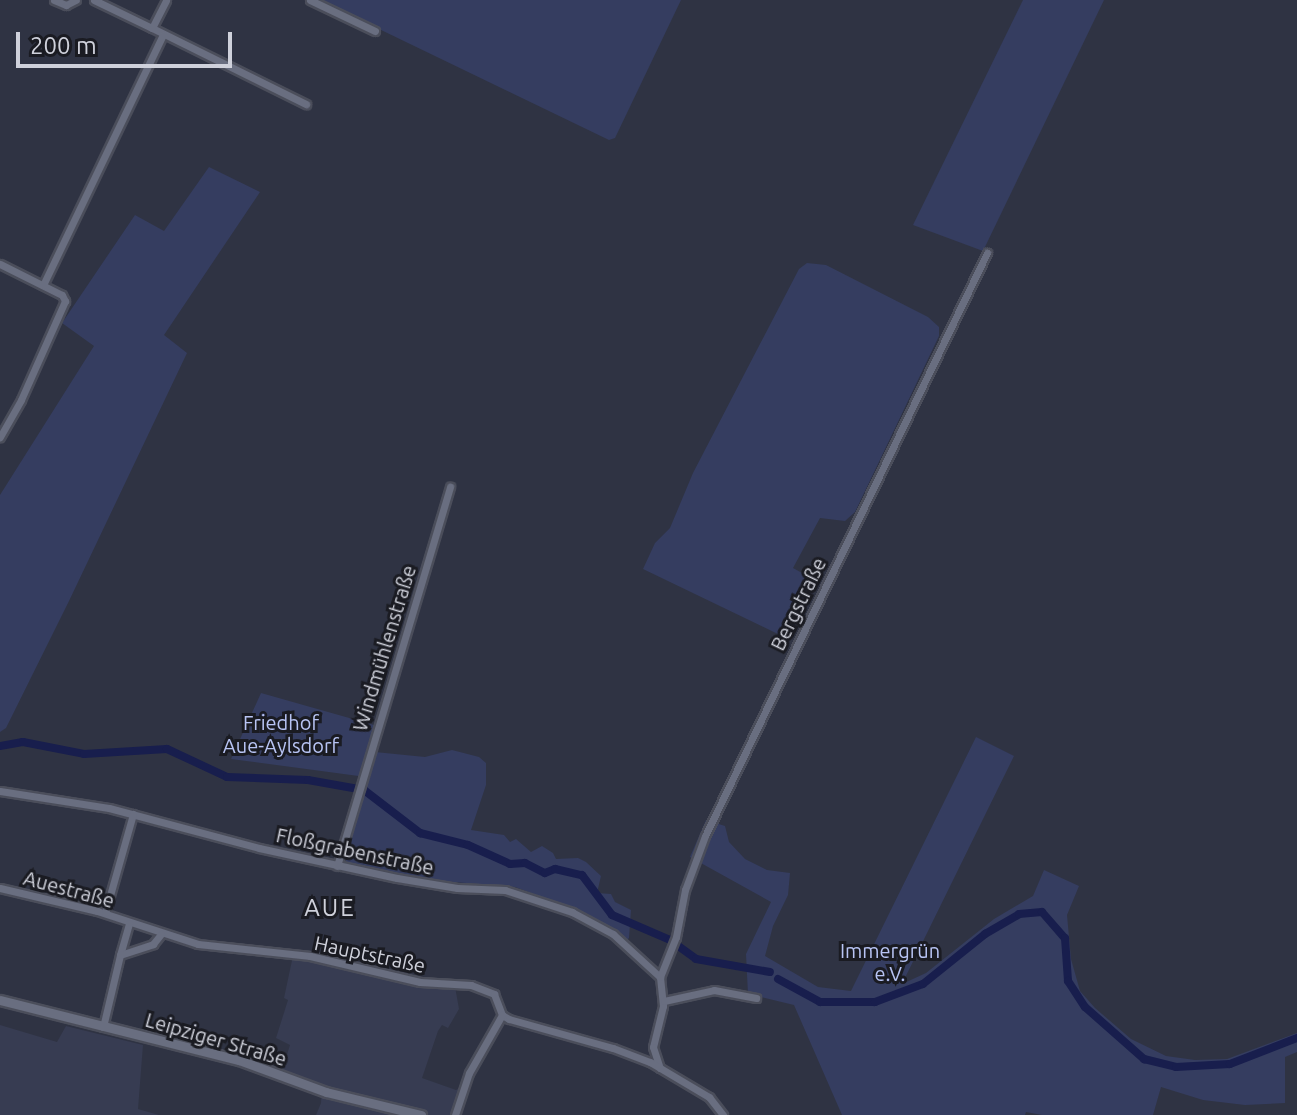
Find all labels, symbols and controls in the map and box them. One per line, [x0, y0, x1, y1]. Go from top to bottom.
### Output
scale bar [20, 16, 236, 66]
text: 200 m [30, 32, 97, 59]
street label: Bergstraße [765, 554, 831, 654]
street label: Windmühlenstraße [347, 562, 421, 734]
park label: Friedhof Aue-Aylsdorf [223, 710, 339, 757]
street label: Floßgrabenstraße [274, 823, 436, 879]
street label: Auestraße [21, 865, 117, 913]
district label: AUE [304, 894, 356, 922]
street label: Hauptstraße [312, 931, 428, 977]
park label: Immergrün e.V. [840, 939, 940, 986]
street label: Leipziger Straße [143, 1007, 289, 1071]

